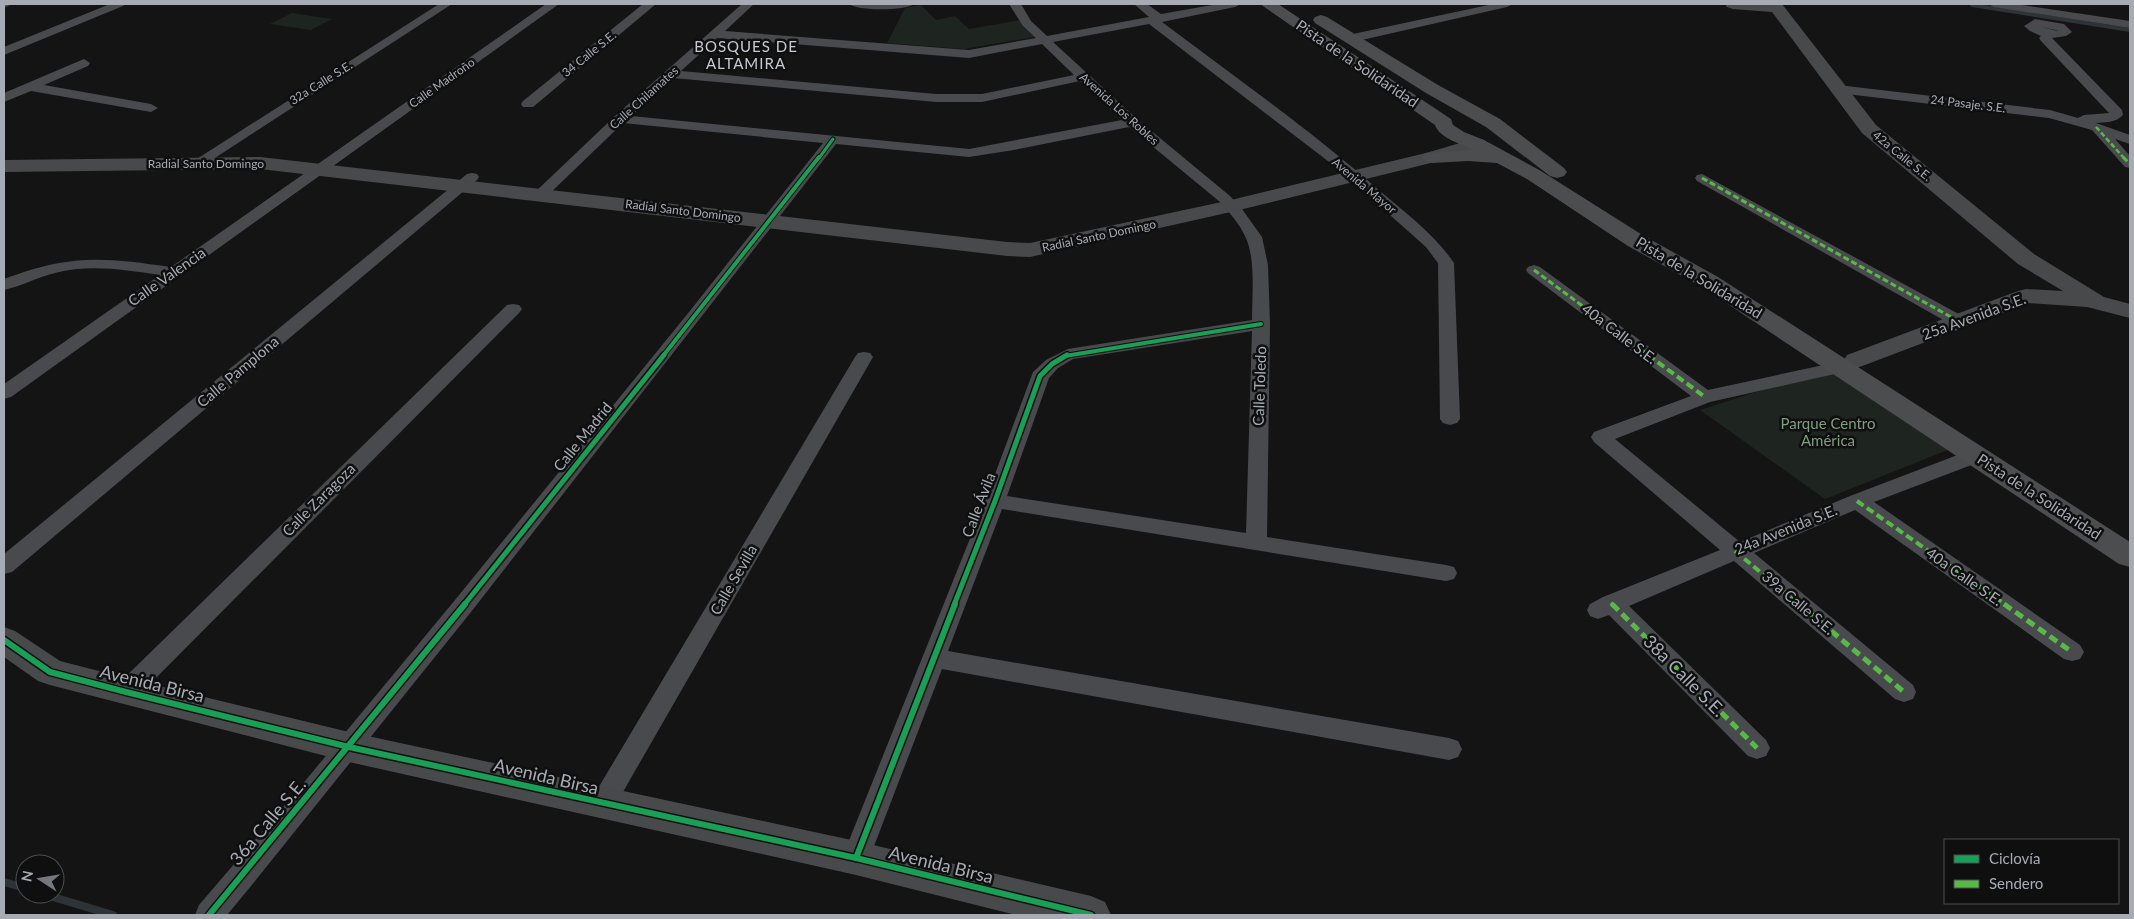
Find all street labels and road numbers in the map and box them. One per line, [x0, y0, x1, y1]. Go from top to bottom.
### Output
street label: Pista de la Solidaridad [1293, 16, 1422, 111]
street label: 34 Calle S.E. [559, 27, 619, 80]
street label: Calle Madroño [406, 54, 478, 111]
street label: 32a Calle S.E. [287, 57, 355, 108]
street label: Calle Chilamates [606, 63, 681, 132]
street label: Avenida Los Robles [1077, 69, 1162, 148]
street label: 24 Pasaje. S.E. [1930, 91, 2007, 116]
street label: 42a Calle S.E. [1870, 127, 1935, 184]
street label: Avenida Mayor [1329, 154, 1400, 217]
street label: Radial Santo Domingo [148, 156, 264, 171]
street label: Radial Santo Domingo [624, 196, 742, 225]
street label: Radial Santo Domingo [1040, 216, 1157, 255]
street label: Pista de la Solidaridad [1633, 232, 1766, 322]
street label: Calle Valencia [124, 243, 209, 309]
street label: 25a Avenida S.E. [1919, 289, 2028, 343]
street label: 40a Calle S.E. [1579, 299, 1661, 367]
street label: Calle Pamplona [193, 332, 282, 411]
street label: Calle Toledo [1249, 346, 1269, 426]
street label: Calle Madrid [549, 398, 615, 474]
street label: Pista de la Solidaridad [1974, 449, 2105, 543]
street label: Calle Zaragoza [278, 459, 359, 540]
street label: Calle Ávila [958, 470, 999, 539]
street label: 24a Avenida S.E. [1732, 500, 1839, 558]
street label: Calle Sevilla [706, 541, 760, 618]
street label: 40a Calle S.E. [1923, 543, 2006, 609]
street label: 39a Calle S.E. [1759, 567, 1838, 638]
street label: 38a Calle S.E. [1639, 630, 1730, 721]
street label: Avenida Birsa [98, 659, 207, 707]
street label: Avenida Birsa [492, 753, 601, 799]
street label: 36a Calle S.E. [225, 773, 310, 869]
street label: Avenida Birsa [887, 840, 996, 888]

